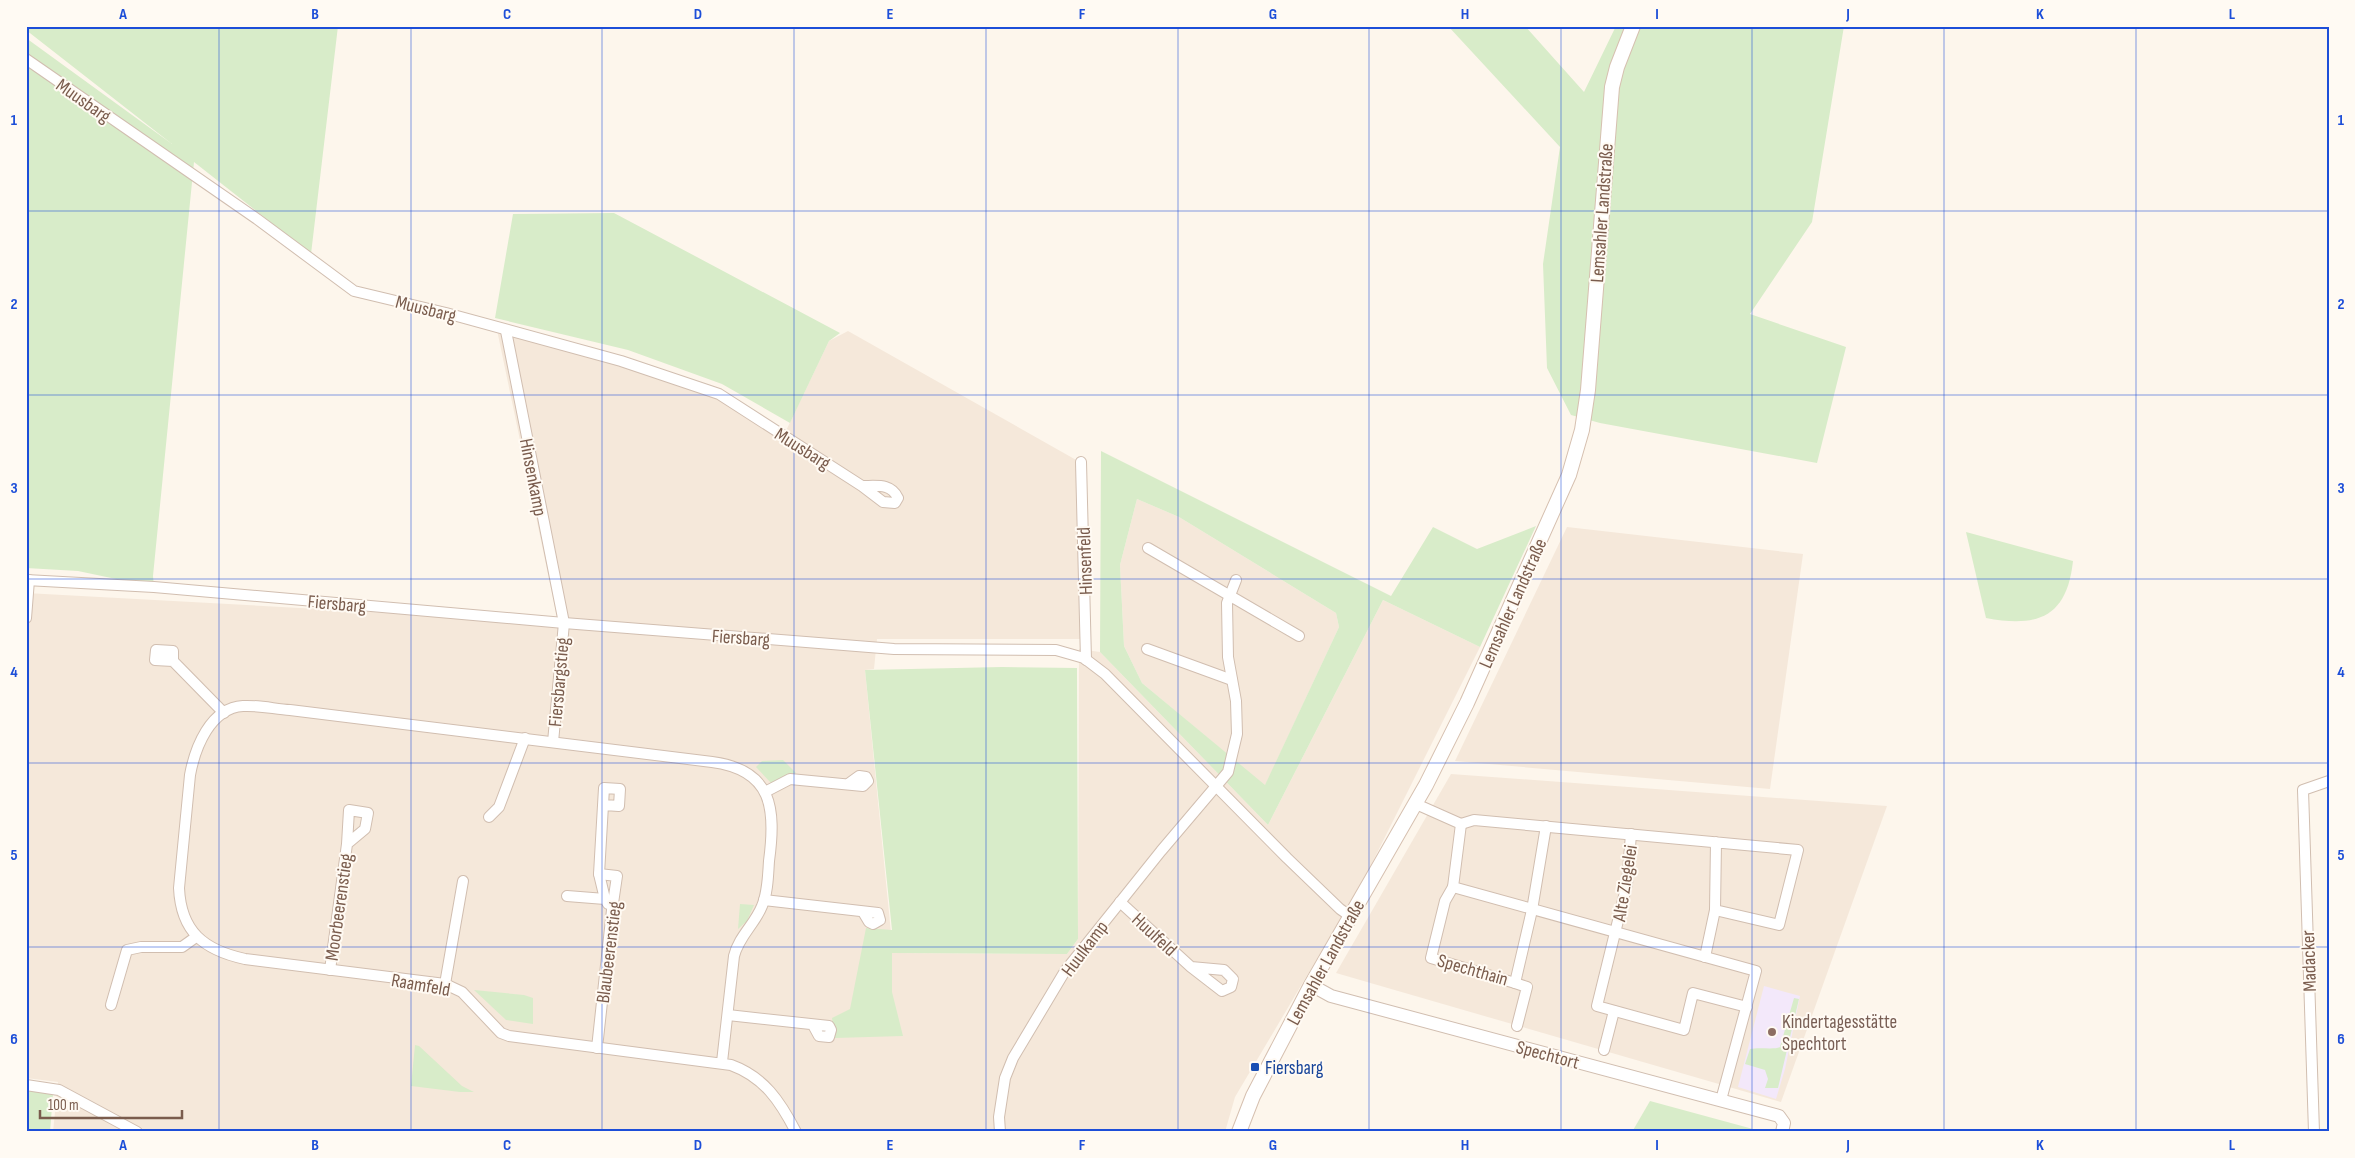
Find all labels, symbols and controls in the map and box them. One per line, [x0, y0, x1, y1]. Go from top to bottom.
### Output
text: A [118, 5, 127, 24]
text: B [311, 5, 319, 24]
text: C [503, 5, 511, 24]
text: D [694, 5, 702, 24]
text: E [887, 5, 894, 24]
text: F [1079, 5, 1086, 24]
text: G [1269, 5, 1277, 24]
text: H [1461, 5, 1469, 24]
text: I [1655, 5, 1659, 24]
text: J [1845, 5, 1850, 24]
text: K [2036, 5, 2044, 24]
text: L [2229, 5, 2236, 24]
street label: Muusbarg [51, 74, 115, 129]
text: 1 [11, 111, 18, 130]
text: 1 [2338, 111, 2345, 130]
street label: Lemsahler Landstraße [1586, 143, 1619, 284]
street label: Muusbarg [393, 291, 459, 328]
text: 2 [10, 295, 18, 314]
text: 2 [2337, 295, 2345, 314]
street label: Muusbarg [770, 423, 835, 476]
street label: Hinsenkamp [514, 437, 551, 518]
text: 3 [10, 479, 18, 498]
text: 3 [2337, 479, 2345, 498]
street label: Hinsenfeld [1073, 527, 1098, 595]
street label: Lemsahler Landstraße [1474, 535, 1552, 672]
street label: Fiersbarg [307, 590, 367, 619]
street label: Fiersbarg [711, 625, 771, 652]
street label: Fiersbargstieg [544, 636, 575, 728]
text: 4 [10, 663, 18, 682]
text: 4 [2337, 663, 2345, 682]
street label: Alte Ziegelei [1608, 843, 1643, 924]
text: 5 [10, 846, 18, 865]
text: 5 [2337, 846, 2345, 865]
street label: Moorbeerenstieg [321, 852, 358, 962]
street label: Lemsahler Landstraße [1282, 896, 1370, 1029]
street label: Blaubeerenstieg [592, 899, 627, 1005]
street label: Huulfeld [1127, 909, 1181, 962]
street label: Huulkamp [1057, 917, 1114, 981]
street label: Madacker [2297, 929, 2322, 992]
street label: Spechthain [1435, 949, 1511, 991]
street label: Raamfeld [389, 969, 452, 1002]
place label: Kindertagesstätte Spechtort [1782, 1011, 1897, 1056]
marker: Kindertagesstätte Spechtort [1766, 1026, 1778, 1038]
text: 6 [10, 1030, 18, 1049]
text: 6 [2337, 1030, 2345, 1049]
street label: Spechtort [1513, 1036, 1582, 1075]
place label: Fiersbarg [1265, 1057, 1324, 1080]
marker: Fiersbarg [1249, 1061, 1261, 1073]
scale bar [40, 1088, 182, 1120]
text: 100 m [48, 1096, 79, 1115]
text: A [118, 1136, 127, 1155]
text: B [311, 1136, 319, 1155]
text: C [503, 1136, 511, 1155]
text: D [694, 1136, 702, 1155]
text: E [887, 1136, 894, 1155]
text: F [1079, 1136, 1086, 1155]
text: G [1269, 1136, 1277, 1155]
text: H [1461, 1136, 1469, 1155]
text: I [1655, 1136, 1659, 1155]
text: J [1845, 1136, 1850, 1155]
text: K [2036, 1136, 2044, 1155]
text: L [2229, 1136, 2236, 1155]

